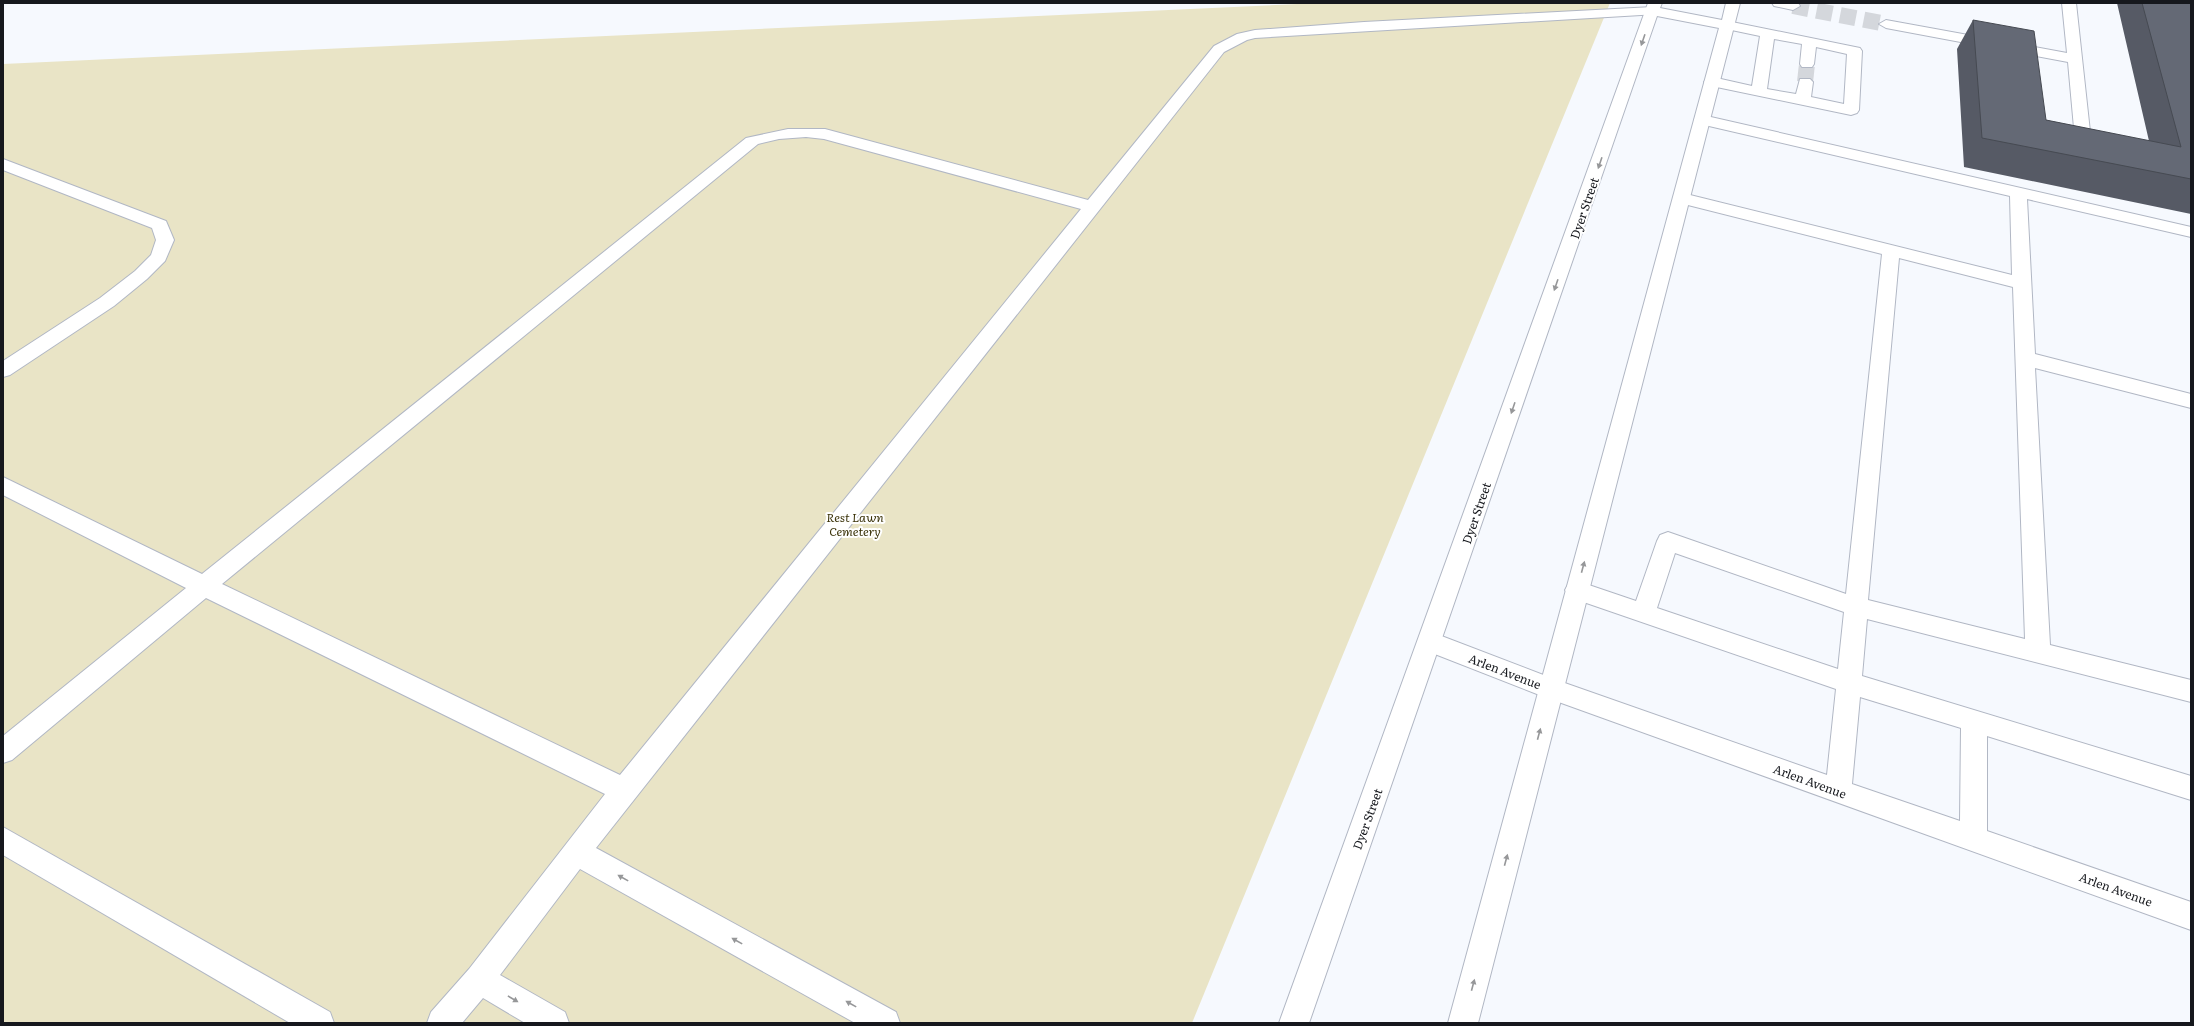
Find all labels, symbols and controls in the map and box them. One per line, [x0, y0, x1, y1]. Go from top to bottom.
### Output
one-way arrow [1639, 34, 1645, 46]
one-way arrow [1596, 157, 1602, 169]
street label: Dyer Street [1565, 175, 1603, 241]
one-way arrow [1553, 280, 1559, 292]
one-way arrow [1510, 402, 1516, 414]
street label: Dyer Street [1457, 480, 1495, 546]
park label: Rest Lawn Cemetery [826, 508, 884, 540]
one-way arrow [1580, 561, 1586, 574]
street label: Arlen Avenue [1466, 649, 1544, 693]
one-way arrow [1536, 728, 1542, 740]
street label: Arlen Avenue [1771, 759, 1849, 803]
street label: Dyer Street [1348, 786, 1386, 852]
one-way arrow [1503, 853, 1509, 865]
street label: Arlen Avenue [2077, 867, 2155, 911]
one-way arrow [617, 875, 629, 882]
one-way arrow [731, 938, 743, 945]
one-way arrow [1470, 979, 1476, 991]
one-way arrow [507, 995, 519, 1002]
one-way arrow [845, 1001, 857, 1008]

